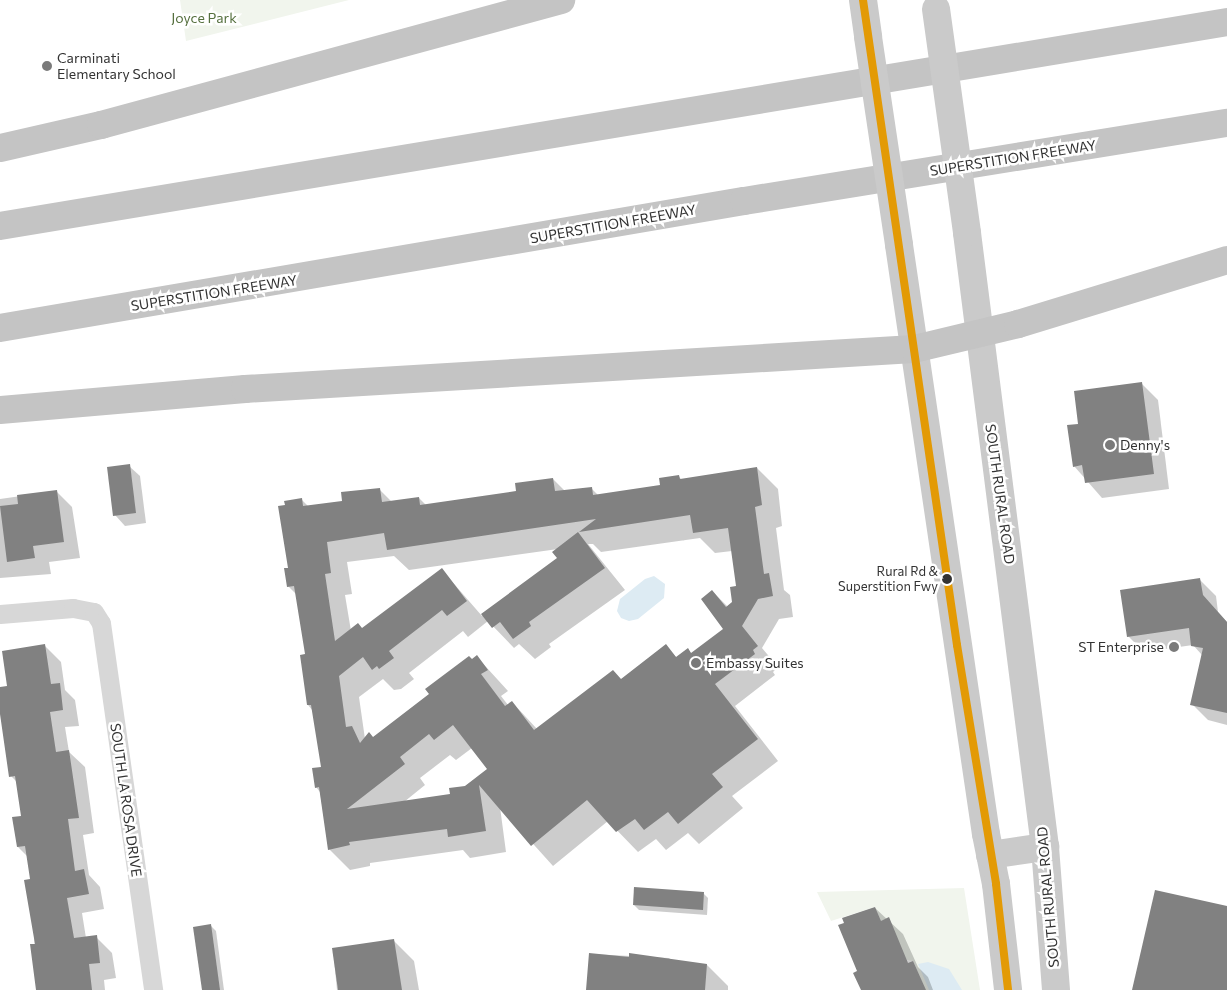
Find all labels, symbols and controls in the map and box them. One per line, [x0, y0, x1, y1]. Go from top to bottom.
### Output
park label: Joyce Park [171, 10, 237, 26]
place label: Carminati Elementary School [57, 50, 176, 82]
marker: Carminati Elementary School [41, 60, 53, 72]
street label: SUPERSTITION FREEWAY [929, 137, 1097, 179]
street label: SUPERSTITION FREEWAY [529, 201, 697, 247]
street label: SUPERSTITION FREEWAY [130, 272, 298, 314]
street label: SOUTH RURAL ROAD [982, 423, 1018, 565]
place label: Denny's [1120, 437, 1170, 453]
marker: Denny's [1104, 439, 1116, 451]
place label: Rural Rd & Superstition Fwy [838, 564, 938, 595]
marker: Rural Rd & Superstition Fwy [942, 574, 952, 584]
place label: ST Enterprise [1078, 639, 1164, 655]
marker: ST Enterprise [1168, 641, 1180, 653]
place label: Embassy Suites [706, 655, 804, 671]
marker: Embassy Suites [690, 657, 702, 669]
street label: SOUTH LA ROSA DRIVE [107, 722, 145, 878]
street label: SOUTH RURAL ROAD [1033, 826, 1063, 968]

